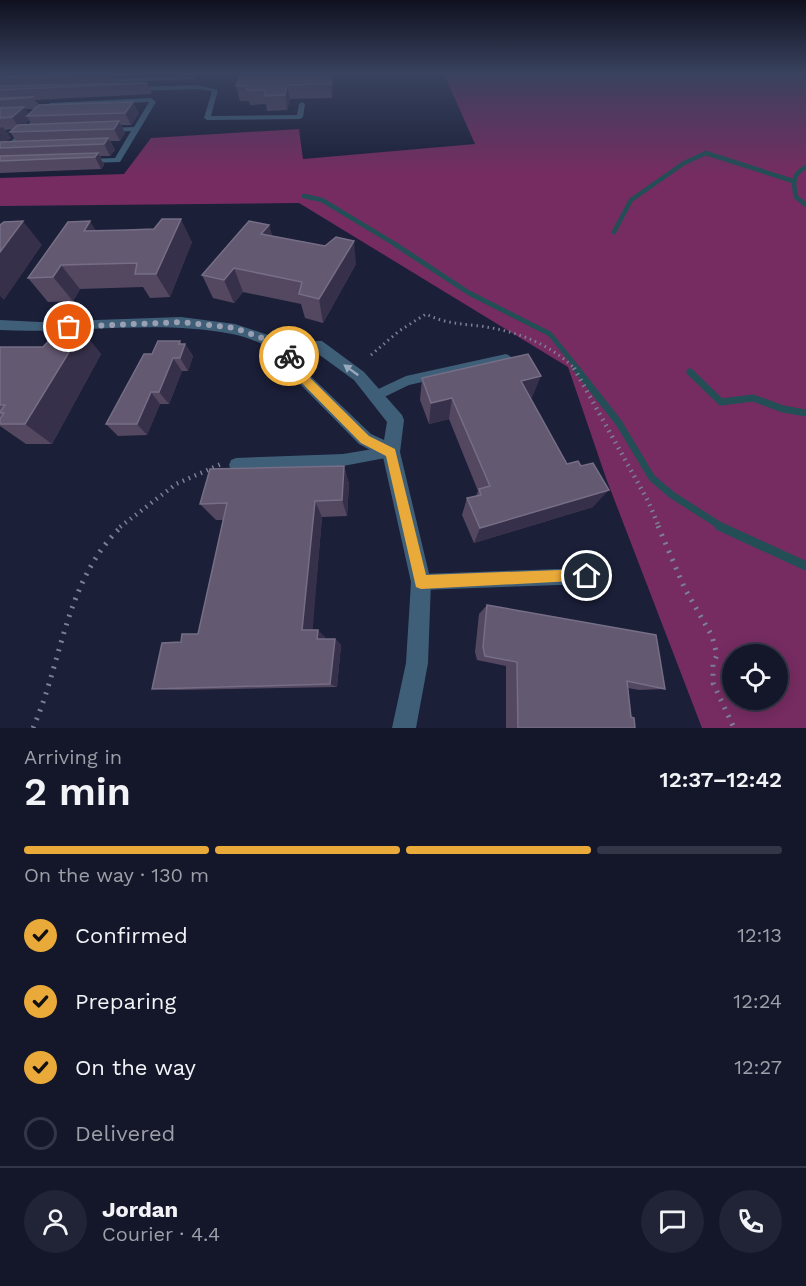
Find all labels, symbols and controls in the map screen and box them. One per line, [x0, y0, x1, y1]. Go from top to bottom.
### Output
pin [43, 301, 94, 352]
icon: bag [52, 310, 85, 343]
courier [259, 326, 319, 386]
icon: bike [273, 340, 306, 373]
one-way arrow [343, 364, 359, 376]
pin [561, 550, 612, 601]
icon: home [570, 559, 603, 592]
map controls [722, 644, 788, 710]
button: locate [722, 644, 788, 710]
text: Arriving in [24, 745, 122, 769]
text: 12:37–12:42 [660, 767, 782, 792]
text: 2 min [24, 769, 131, 814]
text: On the way · 130 m [24, 863, 209, 887]
icon: check [24, 919, 57, 952]
text: Confirmed [75, 923, 188, 948]
text: 12:13 [737, 923, 782, 947]
icon: check [24, 985, 57, 1018]
text: Preparing [75, 989, 176, 1014]
text: 12:24 [733, 989, 782, 1013]
icon: check [24, 1051, 57, 1084]
text: On the way [75, 1055, 196, 1080]
text: 12:27 [734, 1055, 782, 1079]
text: Delivered [75, 1121, 175, 1146]
button: person [24, 1190, 87, 1253]
button: chat [641, 1190, 704, 1253]
button: phone [719, 1190, 782, 1253]
text: Jordan [102, 1197, 178, 1222]
text: Courier · 4.4 [102, 1222, 220, 1246]

